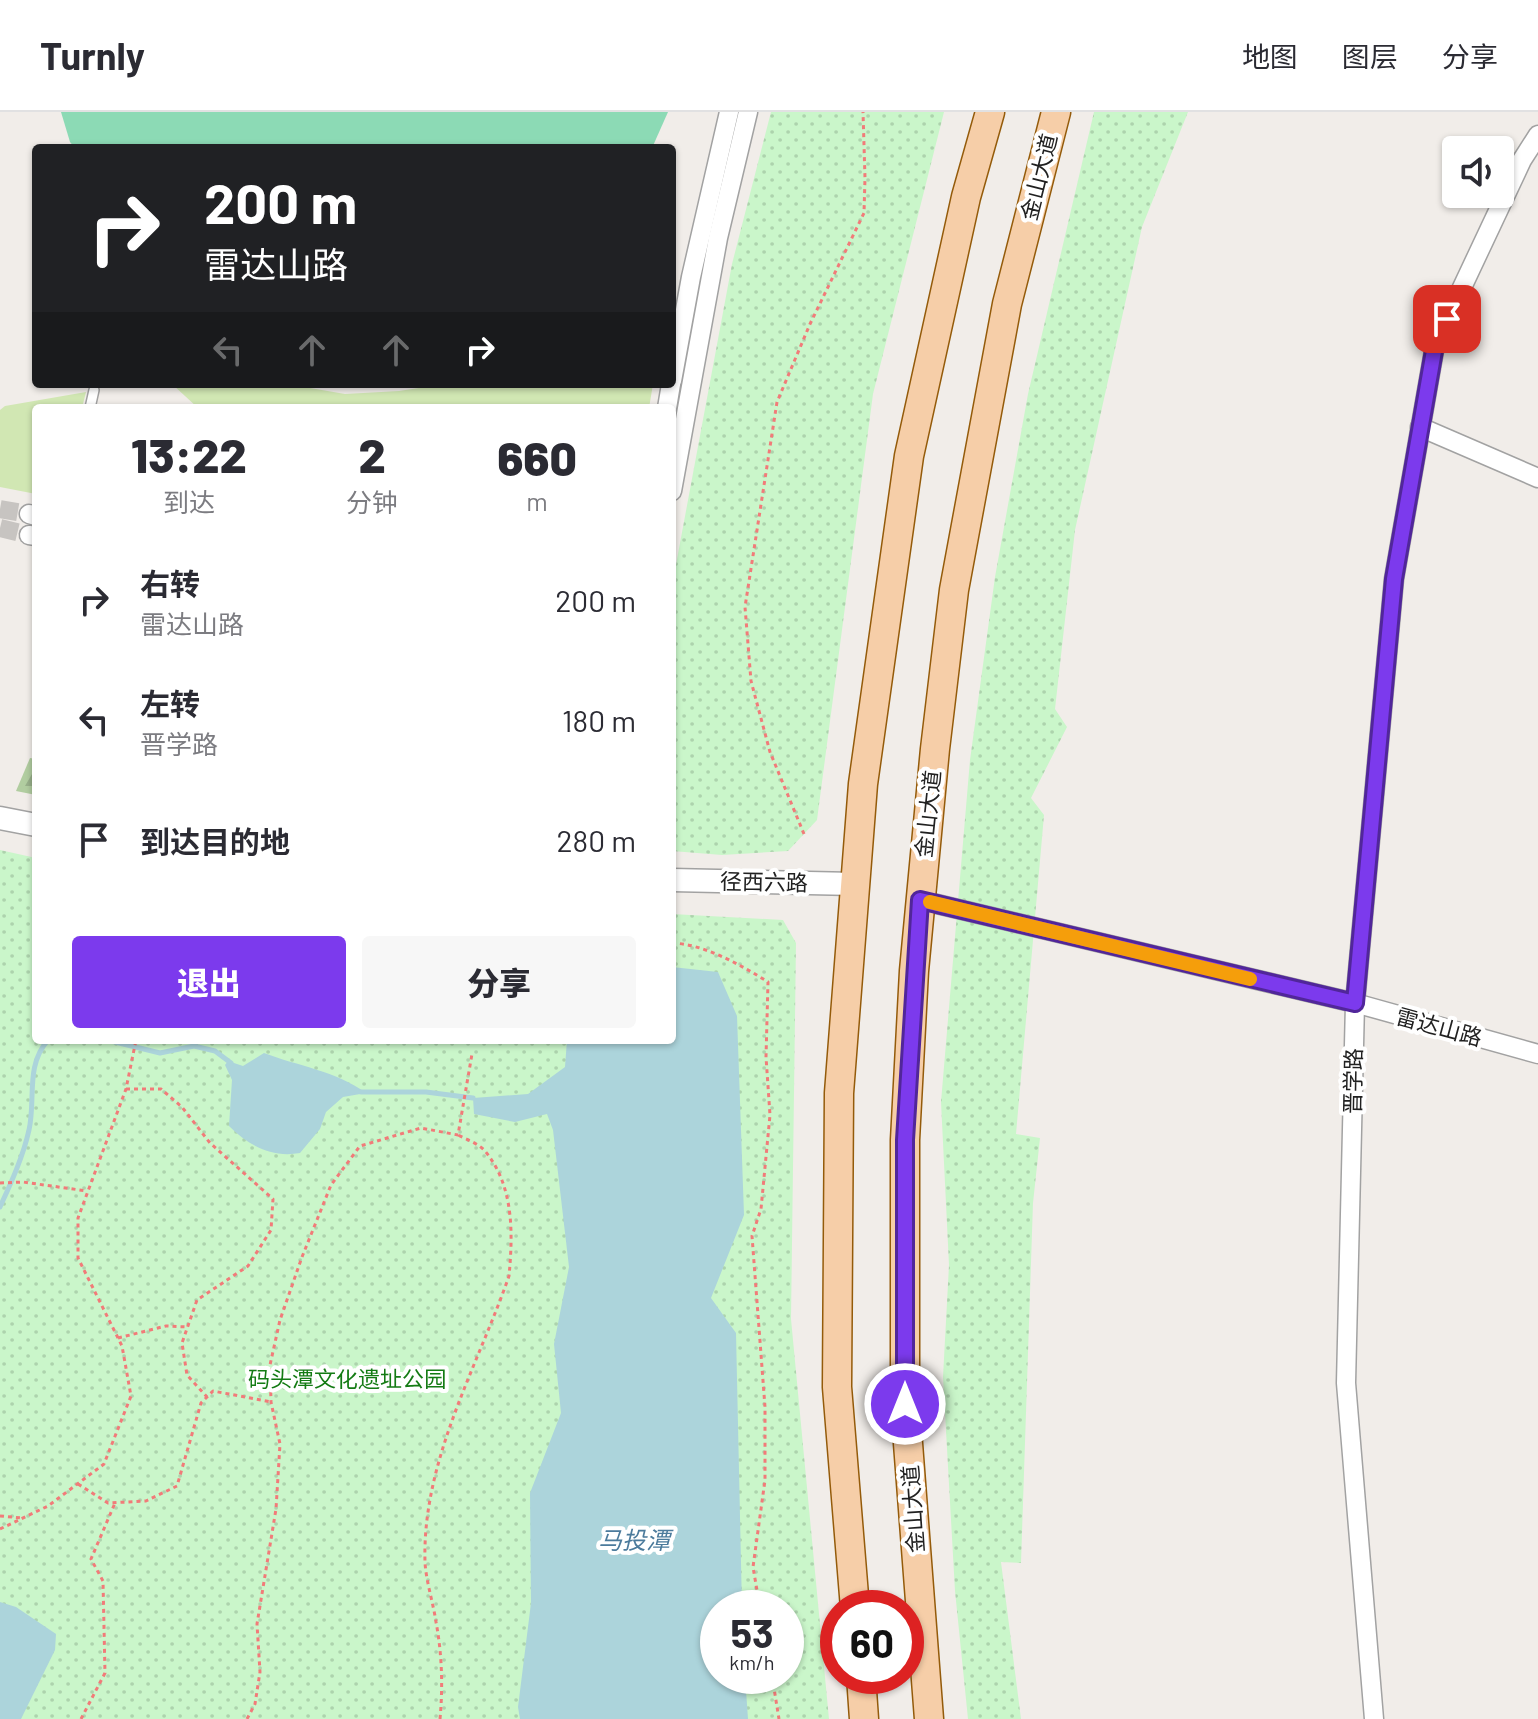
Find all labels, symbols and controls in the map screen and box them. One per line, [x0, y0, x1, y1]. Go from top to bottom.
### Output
text: Turnly [40, 32, 145, 78]
text: 地图 [1242, 39, 1298, 73]
text: 图层 [1342, 39, 1398, 73]
text: 分享 [1442, 39, 1498, 73]
street label: 金山大道 [1015, 131, 1061, 223]
map controls [1442, 136, 1514, 208]
button: sound [1442, 136, 1514, 208]
text: 200 m [204, 168, 357, 235]
icon: right [72, 176, 176, 280]
text: 雷达山路 [204, 242, 348, 285]
pin [1413, 285, 1481, 353]
icon: arrive [1425, 297, 1469, 341]
icon: left [206, 328, 250, 372]
icon: ahead [290, 328, 334, 372]
icon: ahead [374, 328, 418, 372]
icon: right [458, 328, 502, 372]
text: 13:22 [131, 425, 247, 483]
text: 2 [358, 425, 386, 483]
text: 660 [497, 428, 577, 486]
text: m [526, 485, 548, 516]
text: 到达 [163, 486, 215, 517]
text: 分钟 [346, 486, 398, 517]
text: 右转 [140, 565, 200, 601]
icon: right [72, 578, 116, 622]
text: 200 m [555, 582, 636, 618]
text: 雷达山路 [140, 608, 244, 639]
text: 左转 [140, 685, 200, 721]
icon: left [72, 698, 116, 742]
text: 180 m [562, 702, 636, 738]
text: 晋学路 [140, 728, 218, 759]
street label: 金山大道 [909, 769, 945, 859]
icon: arrive [72, 818, 116, 862]
text: 280 m [557, 822, 636, 858]
text: 到达目的地 [140, 823, 290, 859]
street label: 径西六路 [720, 867, 808, 895]
button: 退出 [72, 936, 346, 1028]
button: 分享 [362, 936, 636, 1028]
street label: 雷达山路 [1393, 1002, 1485, 1050]
street label: 晋学路 [1338, 1048, 1366, 1114]
position arrow [863, 1362, 947, 1446]
park label: 码头潭文化遗址公园 [248, 1365, 446, 1391]
street label: 金山大道 [896, 1464, 928, 1554]
water label: 马投潭 [598, 1525, 674, 1554]
speed limit sign: 60 [820, 1590, 924, 1694]
text: 53 [730, 1608, 774, 1656]
text: km/h [729, 1650, 775, 1674]

